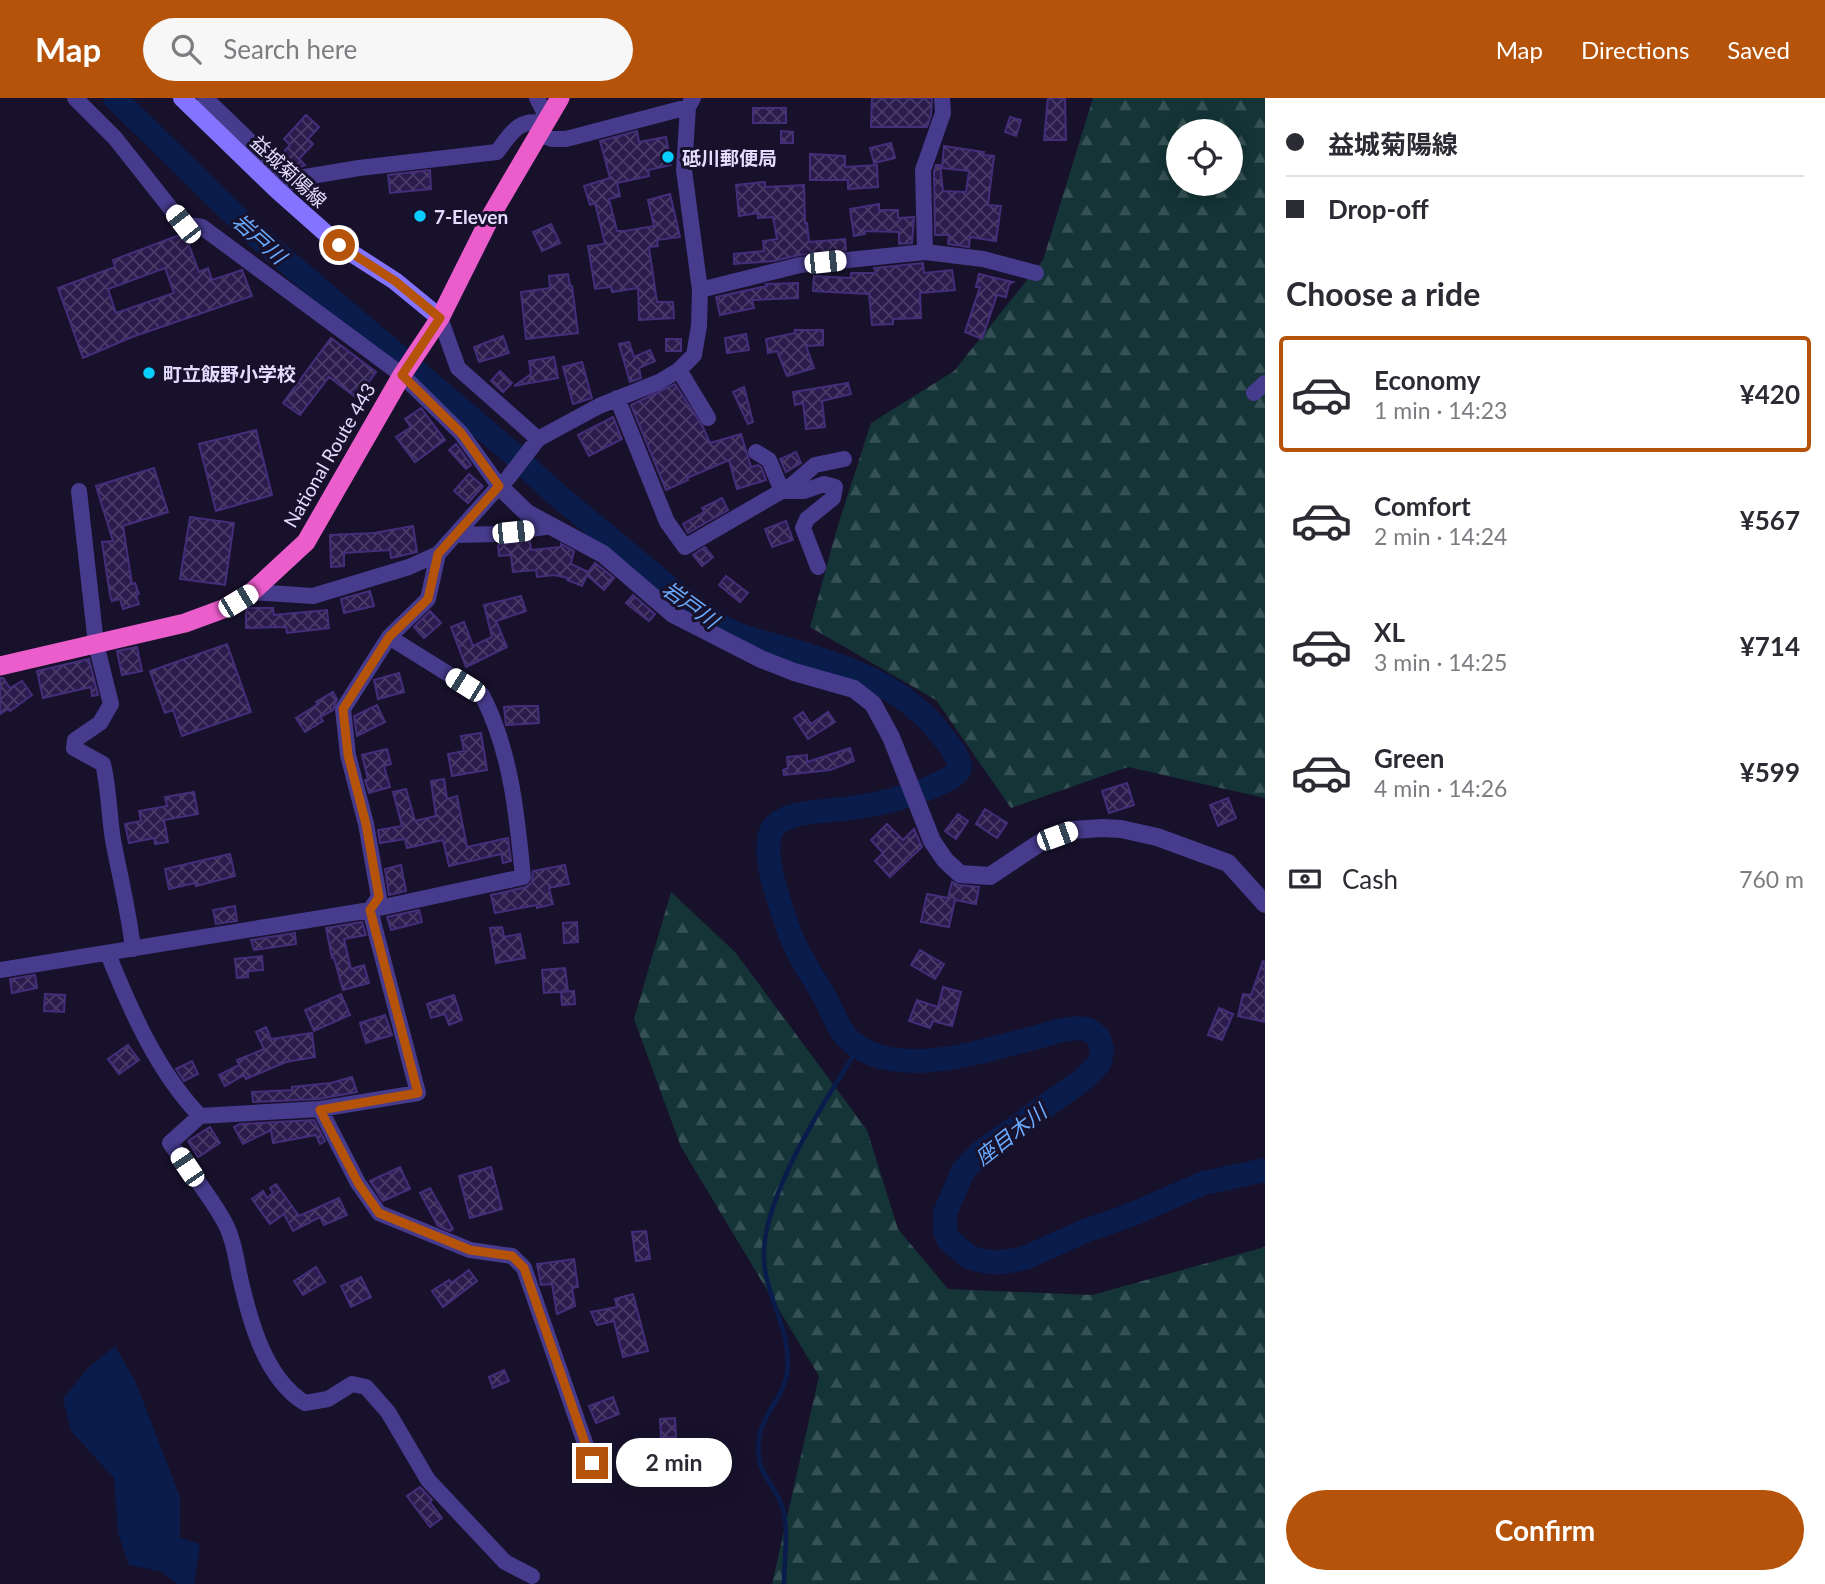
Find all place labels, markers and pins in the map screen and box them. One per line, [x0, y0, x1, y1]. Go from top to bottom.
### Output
place label: 砥川郵便局 [682, 146, 777, 169]
marker: 砥川郵便局 [660, 149, 676, 165]
place label: 7-Eleven [434, 205, 508, 228]
marker: 7-Eleven [412, 208, 428, 224]
place label: 町立飯野小学校 [163, 362, 296, 385]
marker: 町立飯野小学校 [141, 365, 157, 381]

